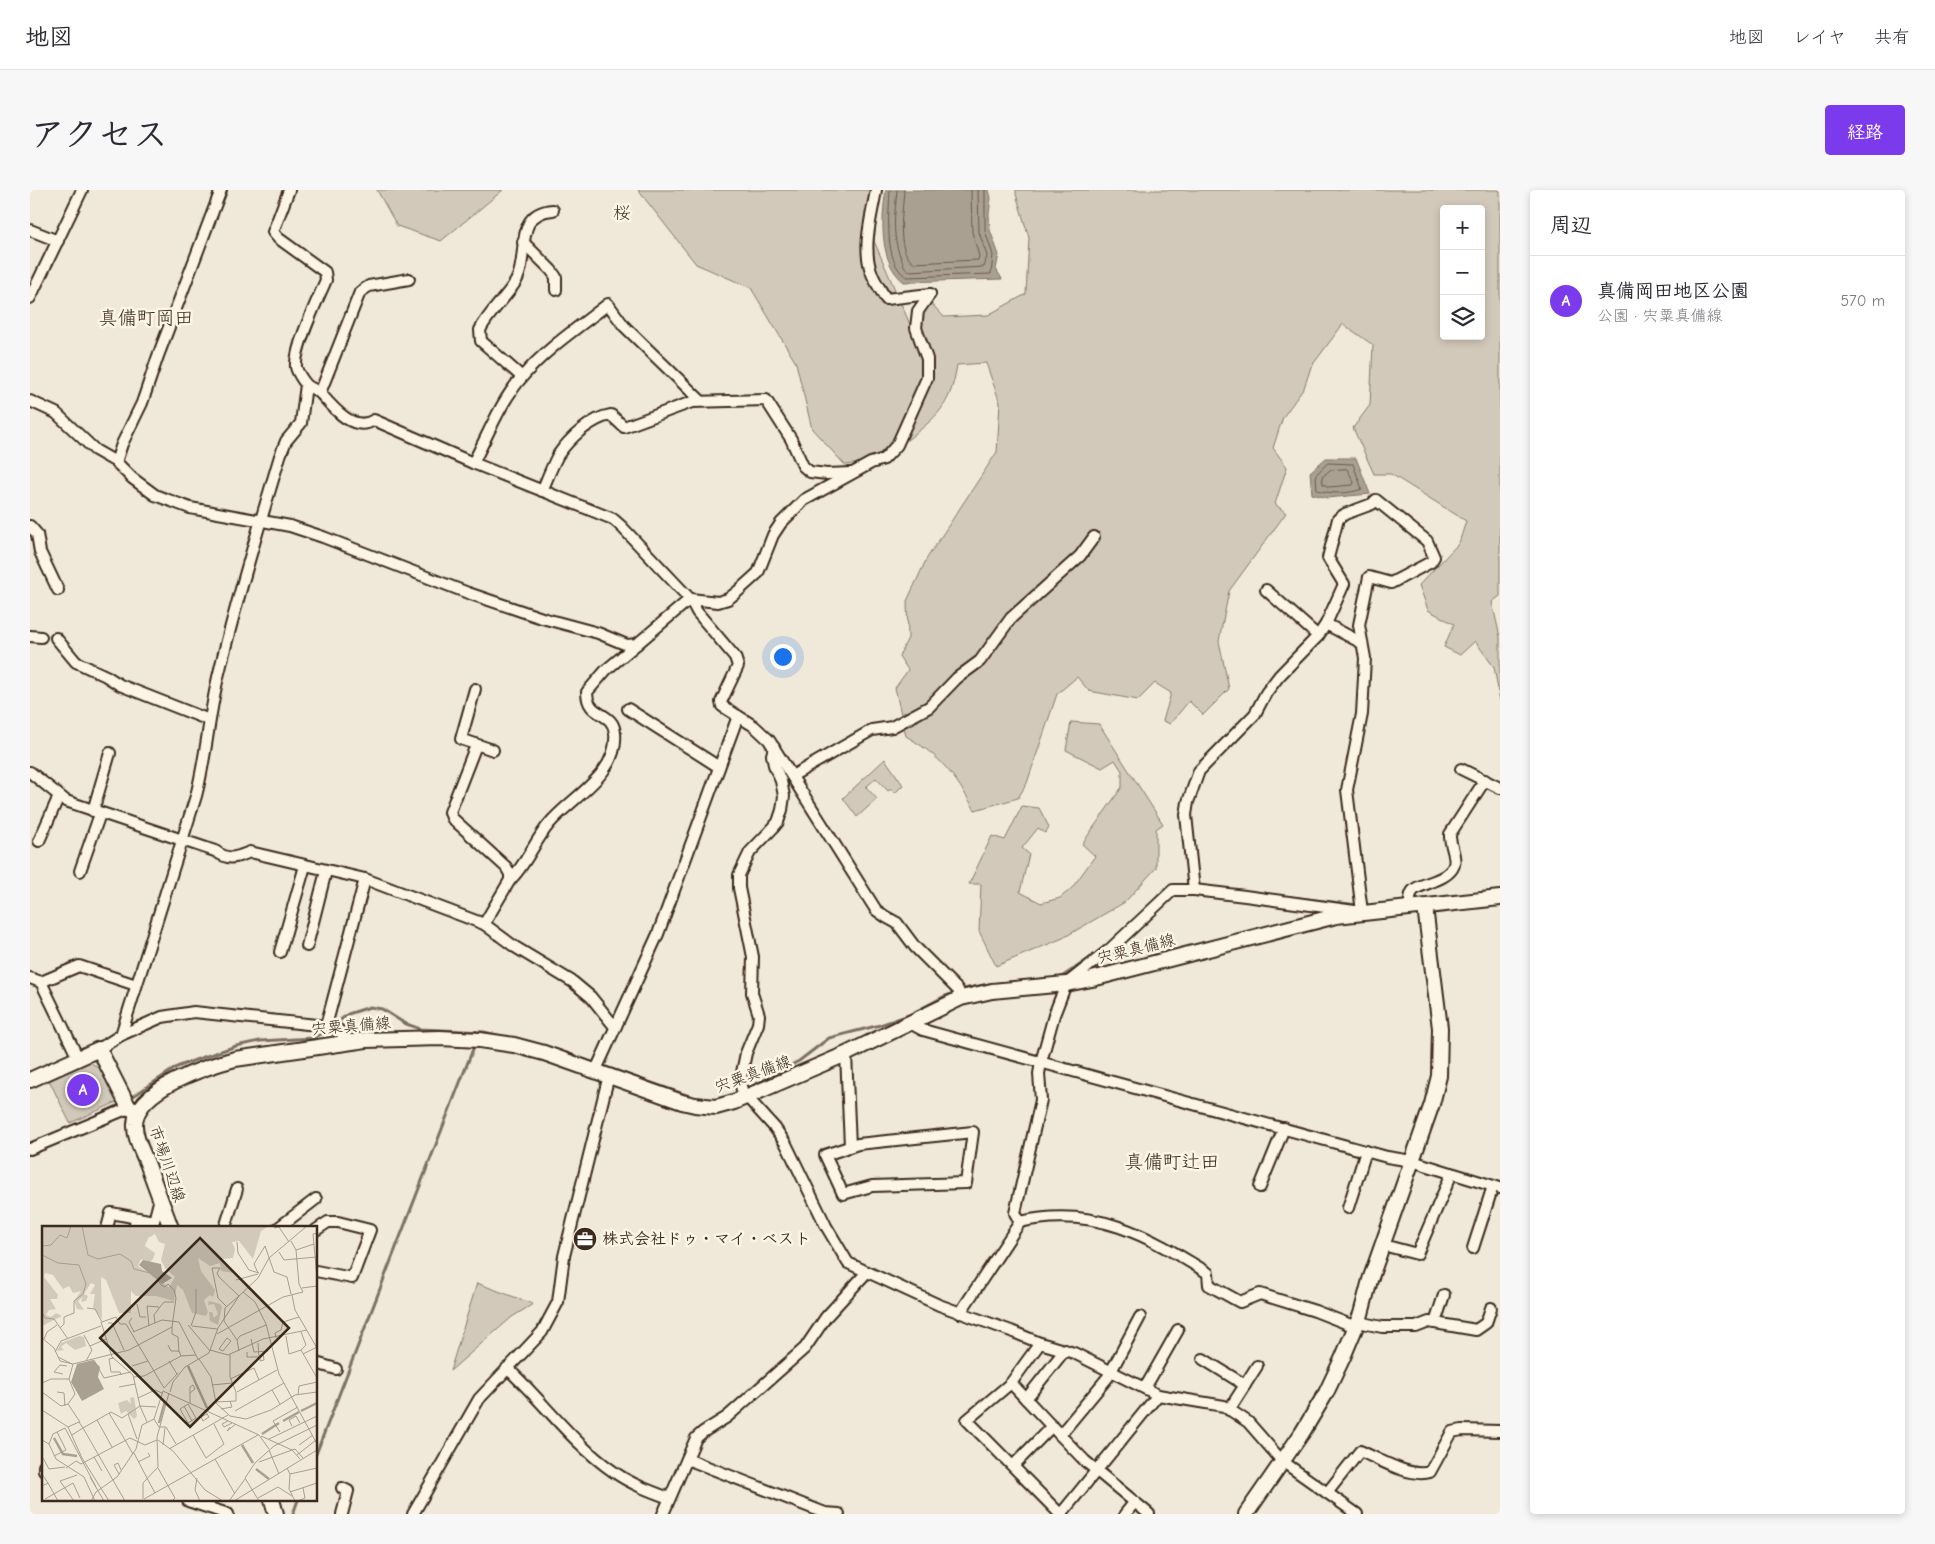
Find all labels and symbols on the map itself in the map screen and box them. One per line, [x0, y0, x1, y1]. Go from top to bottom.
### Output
district label: 桜 [613, 203, 631, 224]
district label: 真備町岡田 [98, 307, 194, 329]
your location [770, 644, 796, 670]
street label: 宍粟真備線 [1095, 931, 1177, 967]
street label: 宍粟真備線 [310, 1014, 392, 1038]
street label: 宍粟真備線 [712, 1052, 794, 1096]
pin: A [67, 1071, 99, 1109]
street label: 市場川辺線 [145, 1123, 189, 1205]
district label: 真備町辻田 [1124, 1151, 1220, 1173]
inset map [42, 1226, 318, 1502]
office icon: 株式会社ドゥ・マイ・ベスト [572, 1226, 598, 1252]
place label: 株式会社ドゥ・マイ・ベスト [602, 1230, 811, 1248]

